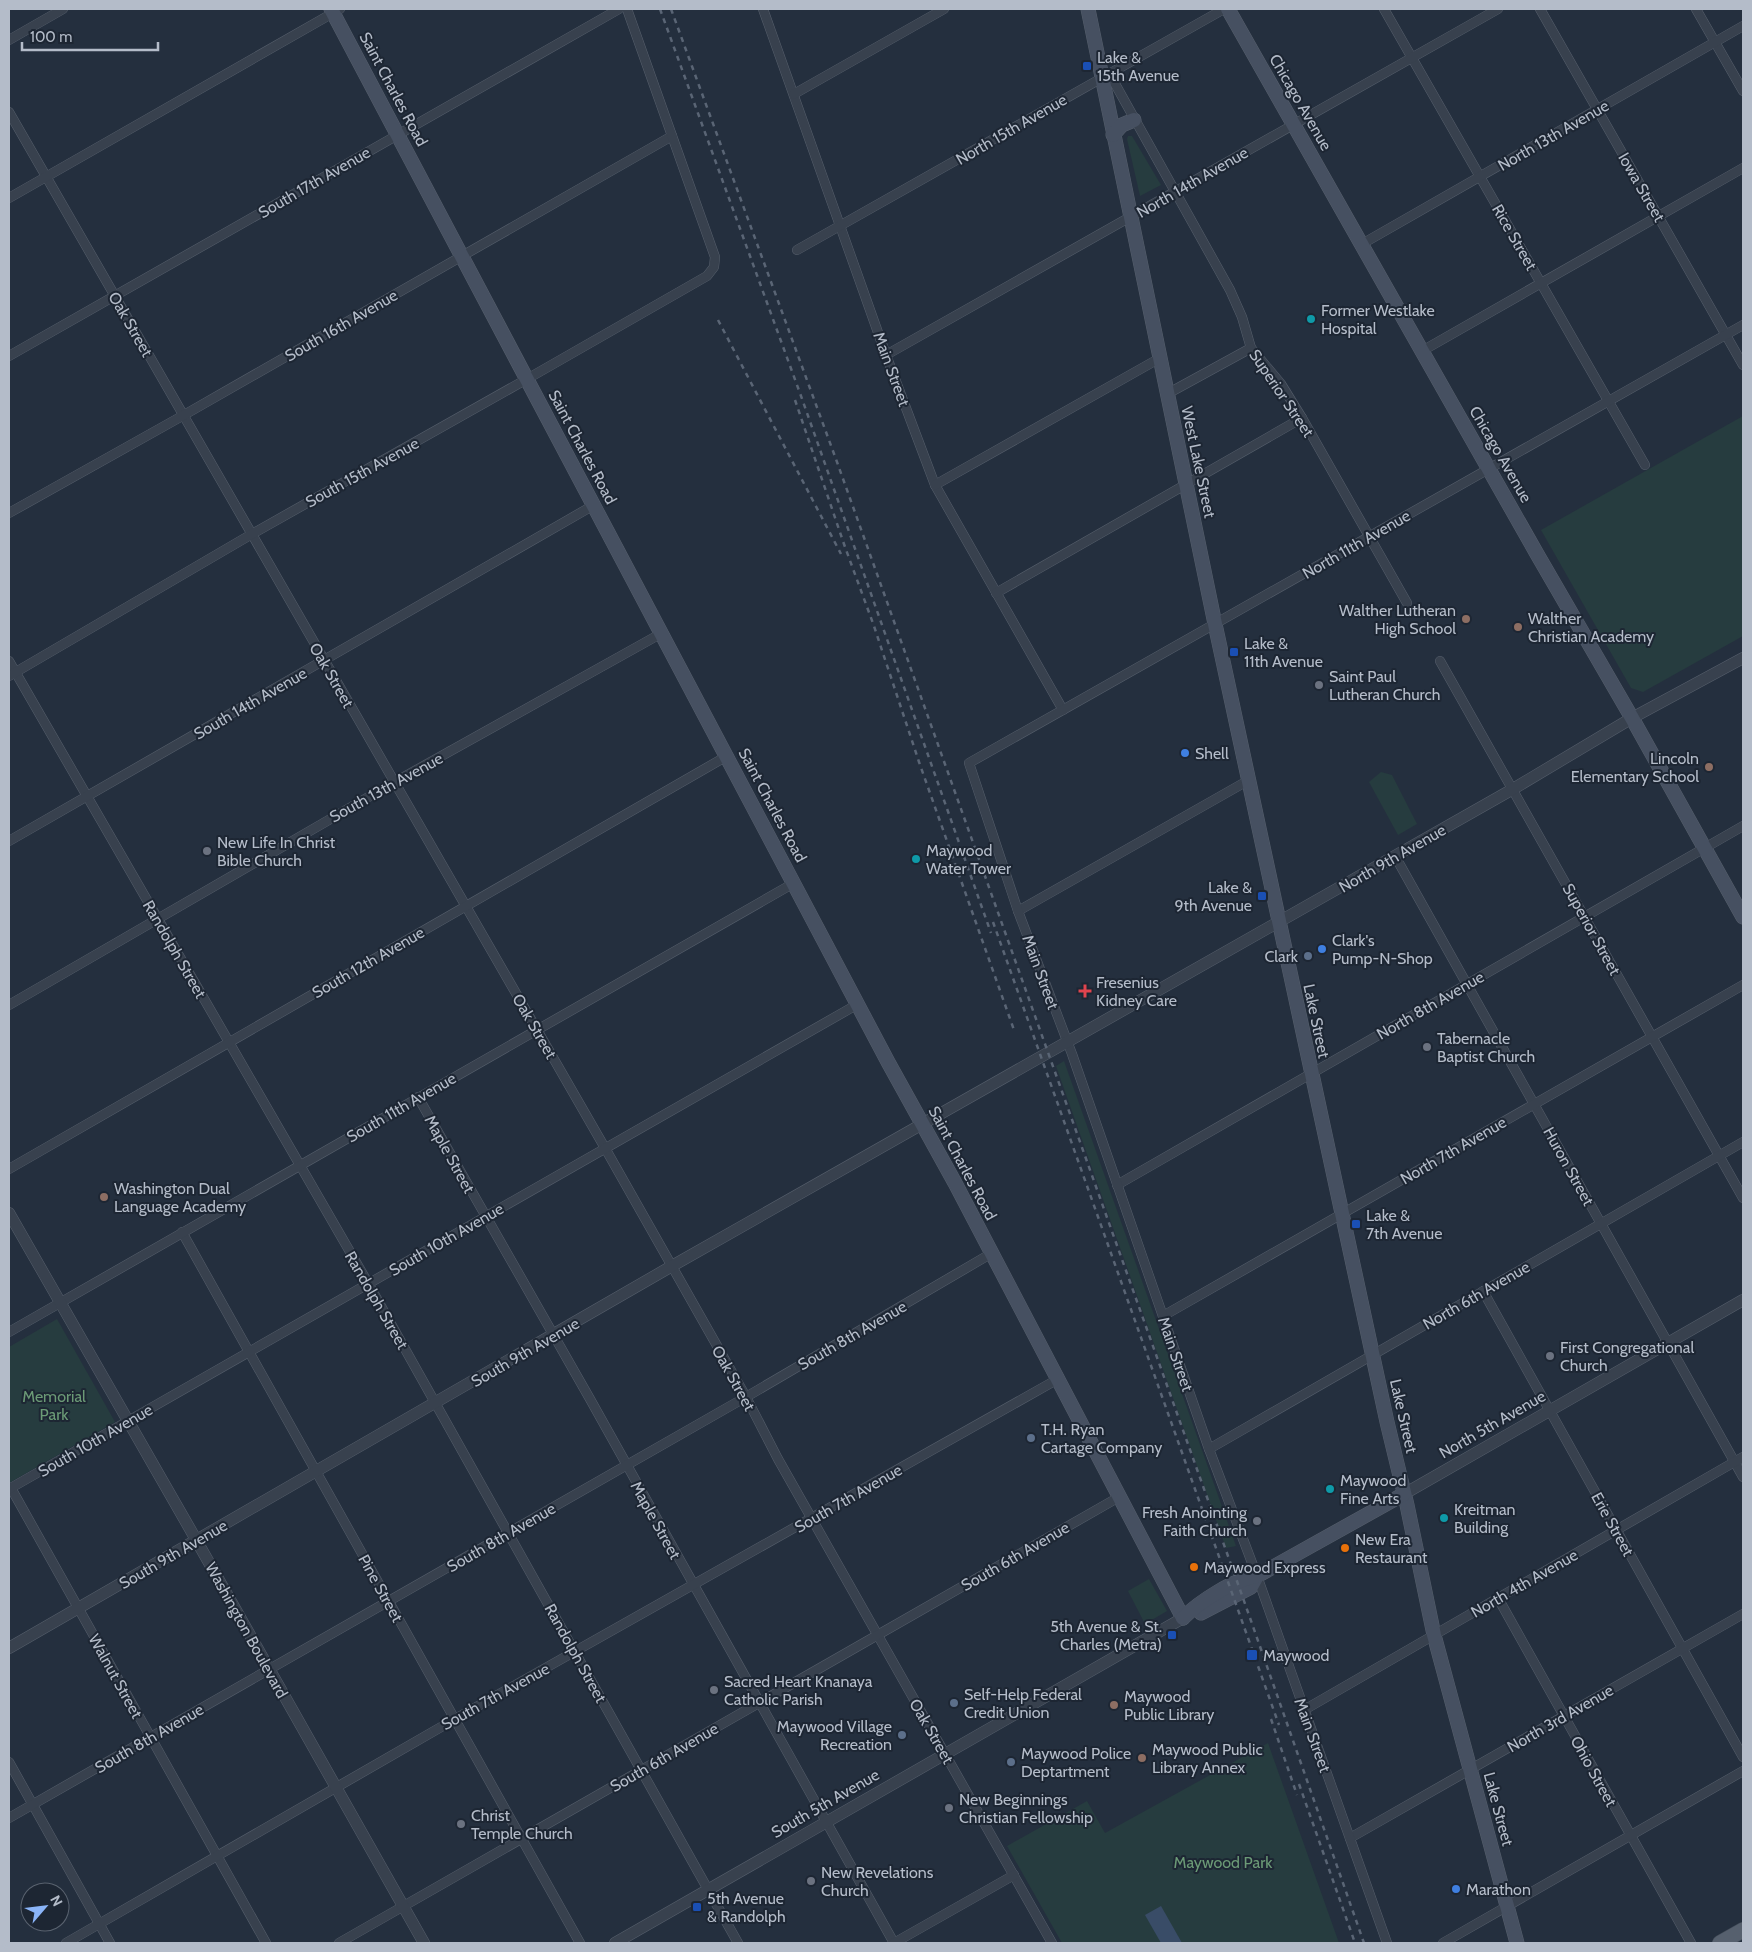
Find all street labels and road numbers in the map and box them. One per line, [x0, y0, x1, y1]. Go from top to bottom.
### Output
street label: Saint Charles Road [356, 29, 432, 149]
street label: Chicago Avenue [1265, 51, 1336, 154]
street label: North 15th Avenue [952, 90, 1070, 169]
street label: North 13th Avenue [1494, 96, 1612, 175]
street label: South 17th Avenue [255, 143, 373, 222]
street label: North 14th Avenue [1133, 143, 1251, 222]
street label: Iowa Street [1614, 149, 1669, 226]
street label: Rice Street [1488, 201, 1541, 274]
street label: South 16th Avenue [282, 285, 401, 365]
street label: Oak Street [104, 288, 157, 361]
street label: Main Street [869, 329, 914, 409]
street label: Superior Street [1245, 346, 1318, 441]
street label: Saint Charles Road [545, 387, 621, 507]
street label: Chicago Avenue [1465, 403, 1536, 506]
street label: West Lake Street [1177, 404, 1220, 520]
street label: South 15th Avenue [302, 433, 422, 511]
street label: North 11th Avenue [1299, 506, 1414, 583]
street label: Oak Street [305, 639, 358, 712]
street label: South 14th Avenue [190, 663, 310, 743]
street label: Saint Charles Road [735, 745, 811, 865]
street label: South 13th Avenue [326, 748, 446, 826]
street label: North 9th Avenue [1336, 820, 1449, 897]
street label: Superior Street [1559, 880, 1625, 979]
street label: Randolph Street [139, 897, 211, 1002]
street label: South 12th Avenue [309, 923, 428, 1002]
street label: Main Street [1018, 932, 1063, 1012]
street label: North 8th Avenue [1373, 967, 1487, 1044]
street label: Lake Street [1299, 982, 1334, 1061]
street label: Oak Street [508, 990, 561, 1063]
street label: South 11th Avenue [343, 1068, 459, 1146]
street label: Saint Charles Road [925, 1103, 1001, 1223]
street label: Maple Street [420, 1112, 479, 1197]
street label: North 7th Avenue [1397, 1112, 1510, 1188]
street label: Huron Street [1539, 1124, 1598, 1209]
street label: South 10th Avenue [386, 1199, 507, 1280]
street label: Randolph Street [341, 1248, 413, 1353]
street label: North 6th Avenue [1420, 1257, 1533, 1334]
street label: South 8th Avenue [795, 1297, 910, 1374]
street label: South 9th Avenue [468, 1314, 583, 1391]
street label: Main Street [1154, 1314, 1197, 1395]
street label: Oak Street [708, 1342, 760, 1415]
street label: Lake Street [1386, 1377, 1421, 1456]
street label: North 5th Avenue [1436, 1386, 1549, 1463]
street label: South 10th Avenue [35, 1400, 156, 1481]
street label: South 7th Avenue [791, 1460, 905, 1537]
street label: Maple Street [626, 1478, 685, 1563]
street label: Erie Street [1587, 1489, 1638, 1560]
street label: South 8th Avenue [444, 1499, 559, 1576]
street label: South 9th Avenue [116, 1516, 231, 1593]
street label: South 6th Avenue [958, 1518, 1073, 1595]
street label: North 4th Avenue [1467, 1545, 1581, 1622]
street label: Pine Street [354, 1551, 407, 1626]
street label: Washington Boulevard [201, 1559, 292, 1701]
street label: Randolph Street [541, 1601, 611, 1706]
street label: Walnut Street [85, 1631, 147, 1722]
street label: South 7th Avenue [438, 1659, 553, 1734]
street label: North 3rd Avenue [1504, 1680, 1617, 1756]
street label: Oak Street [905, 1695, 958, 1768]
street label: Main Street [1290, 1695, 1335, 1775]
street label: South 8th Avenue [92, 1700, 207, 1777]
street label: South 6th Avenue [607, 1719, 722, 1796]
street label: Ohio Street [1566, 1733, 1621, 1810]
street label: South 5th Avenue [768, 1765, 883, 1842]
street label: Lake Street [1480, 1770, 1518, 1849]

